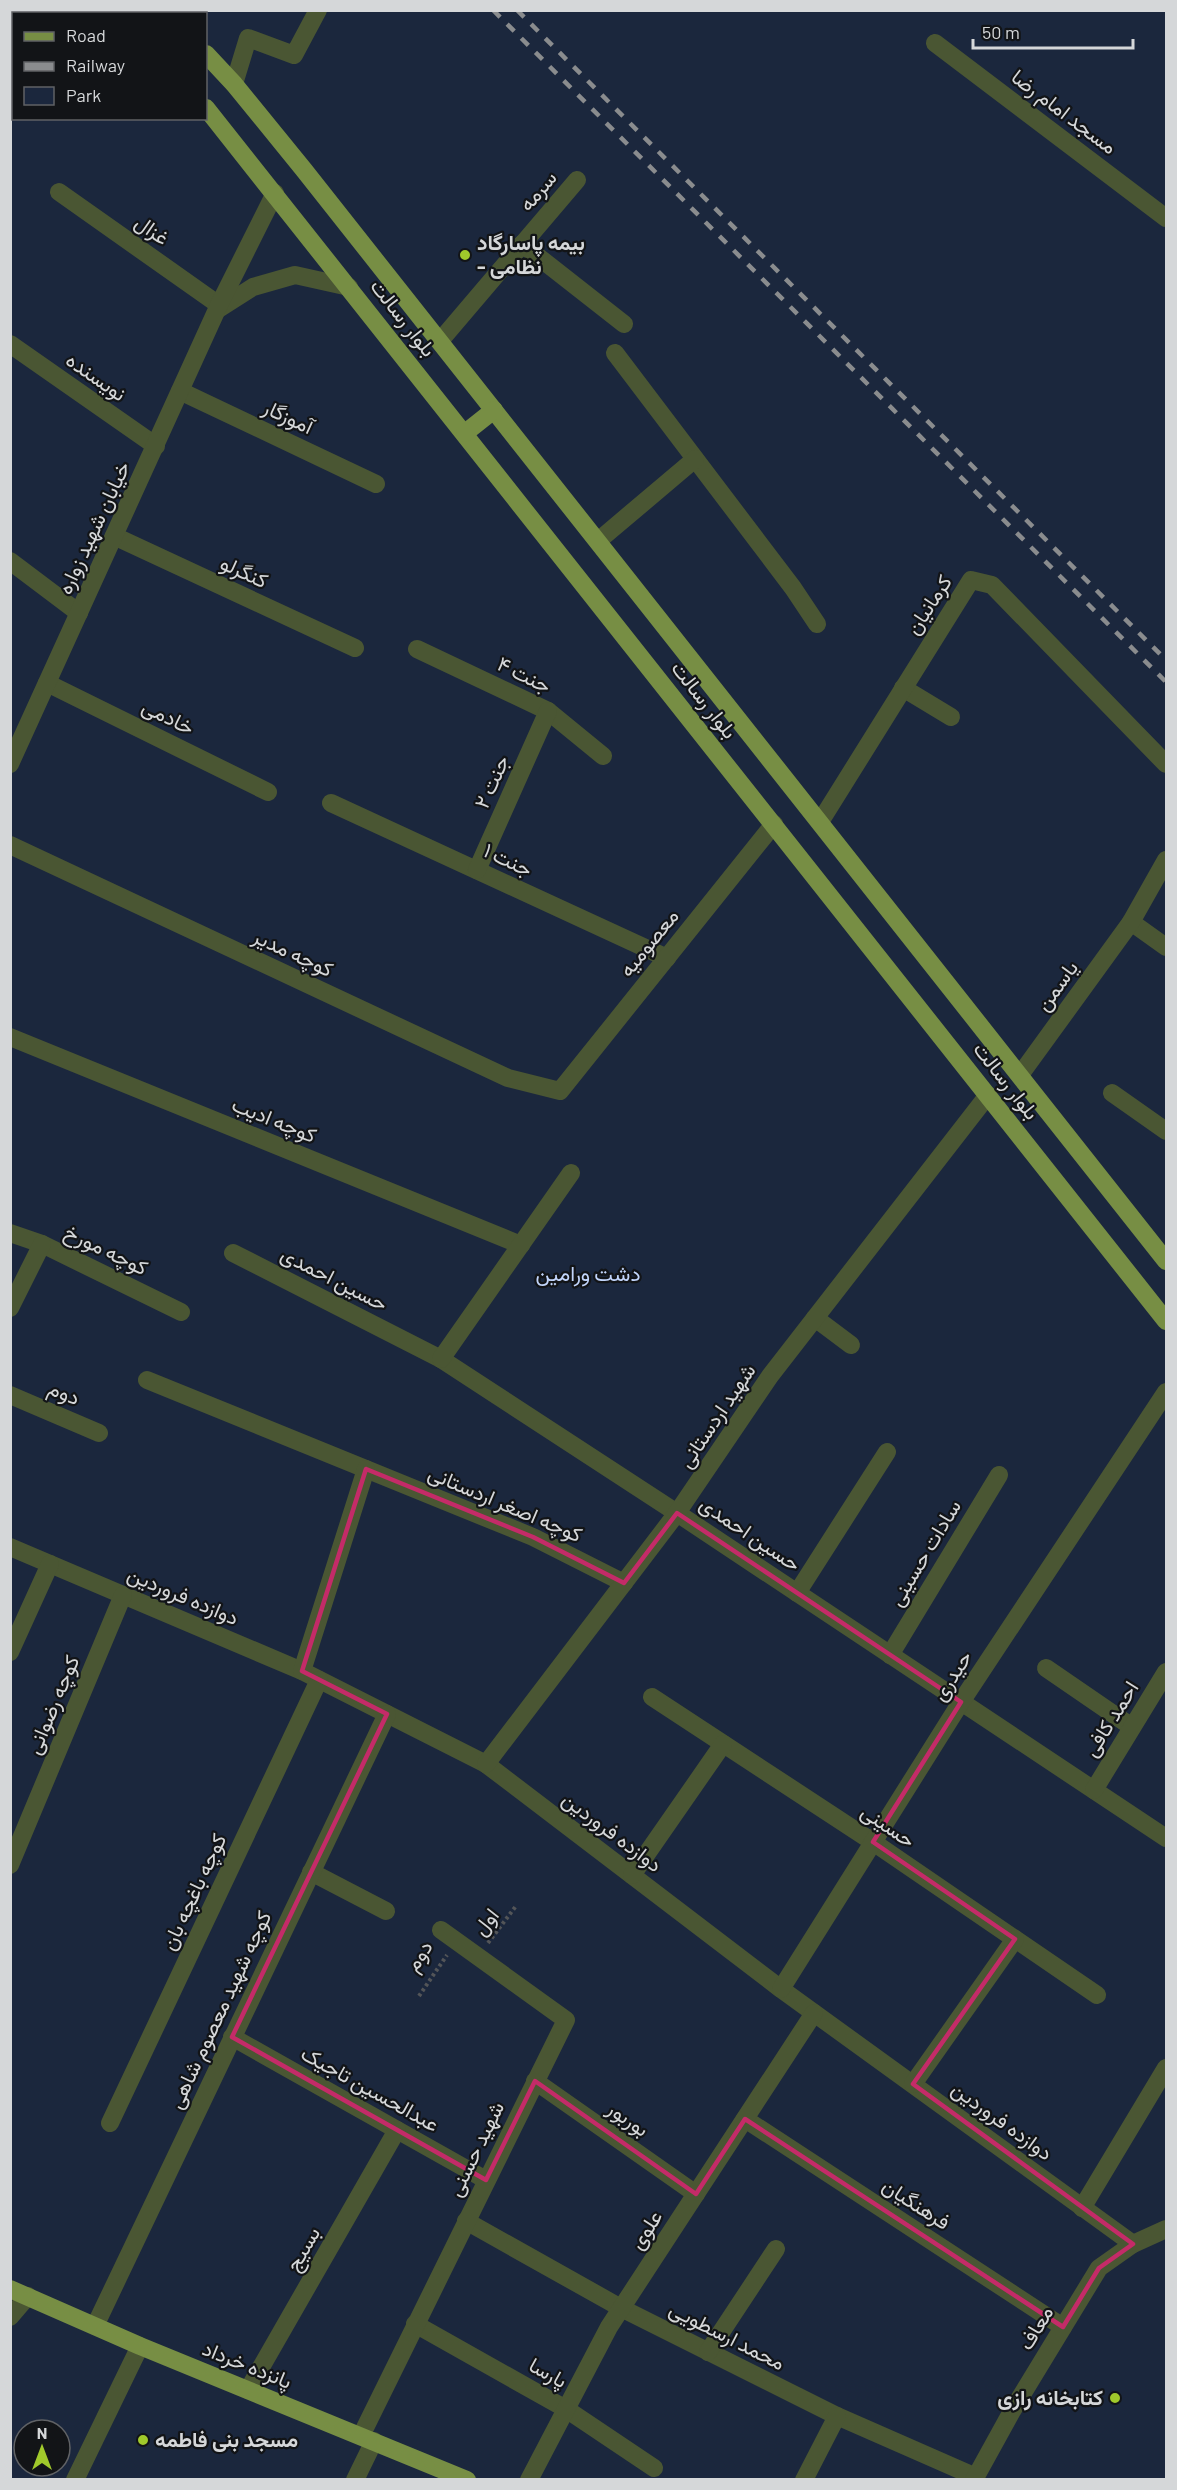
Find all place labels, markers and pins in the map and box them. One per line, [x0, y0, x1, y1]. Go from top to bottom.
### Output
place label: بیمه پاسارگاد - نظامی [477, 229, 585, 279]
marker: بیمه پاسارگاد - نظامی [458, 248, 472, 262]
place label: کتابخانه رازی [997, 2384, 1103, 2411]
marker: کتابخانه رازی [1108, 2391, 1122, 2405]
place label: مسجد بنی فاطمه [155, 2426, 298, 2452]
marker: مسجد بنی فاطمه [136, 2433, 150, 2447]

